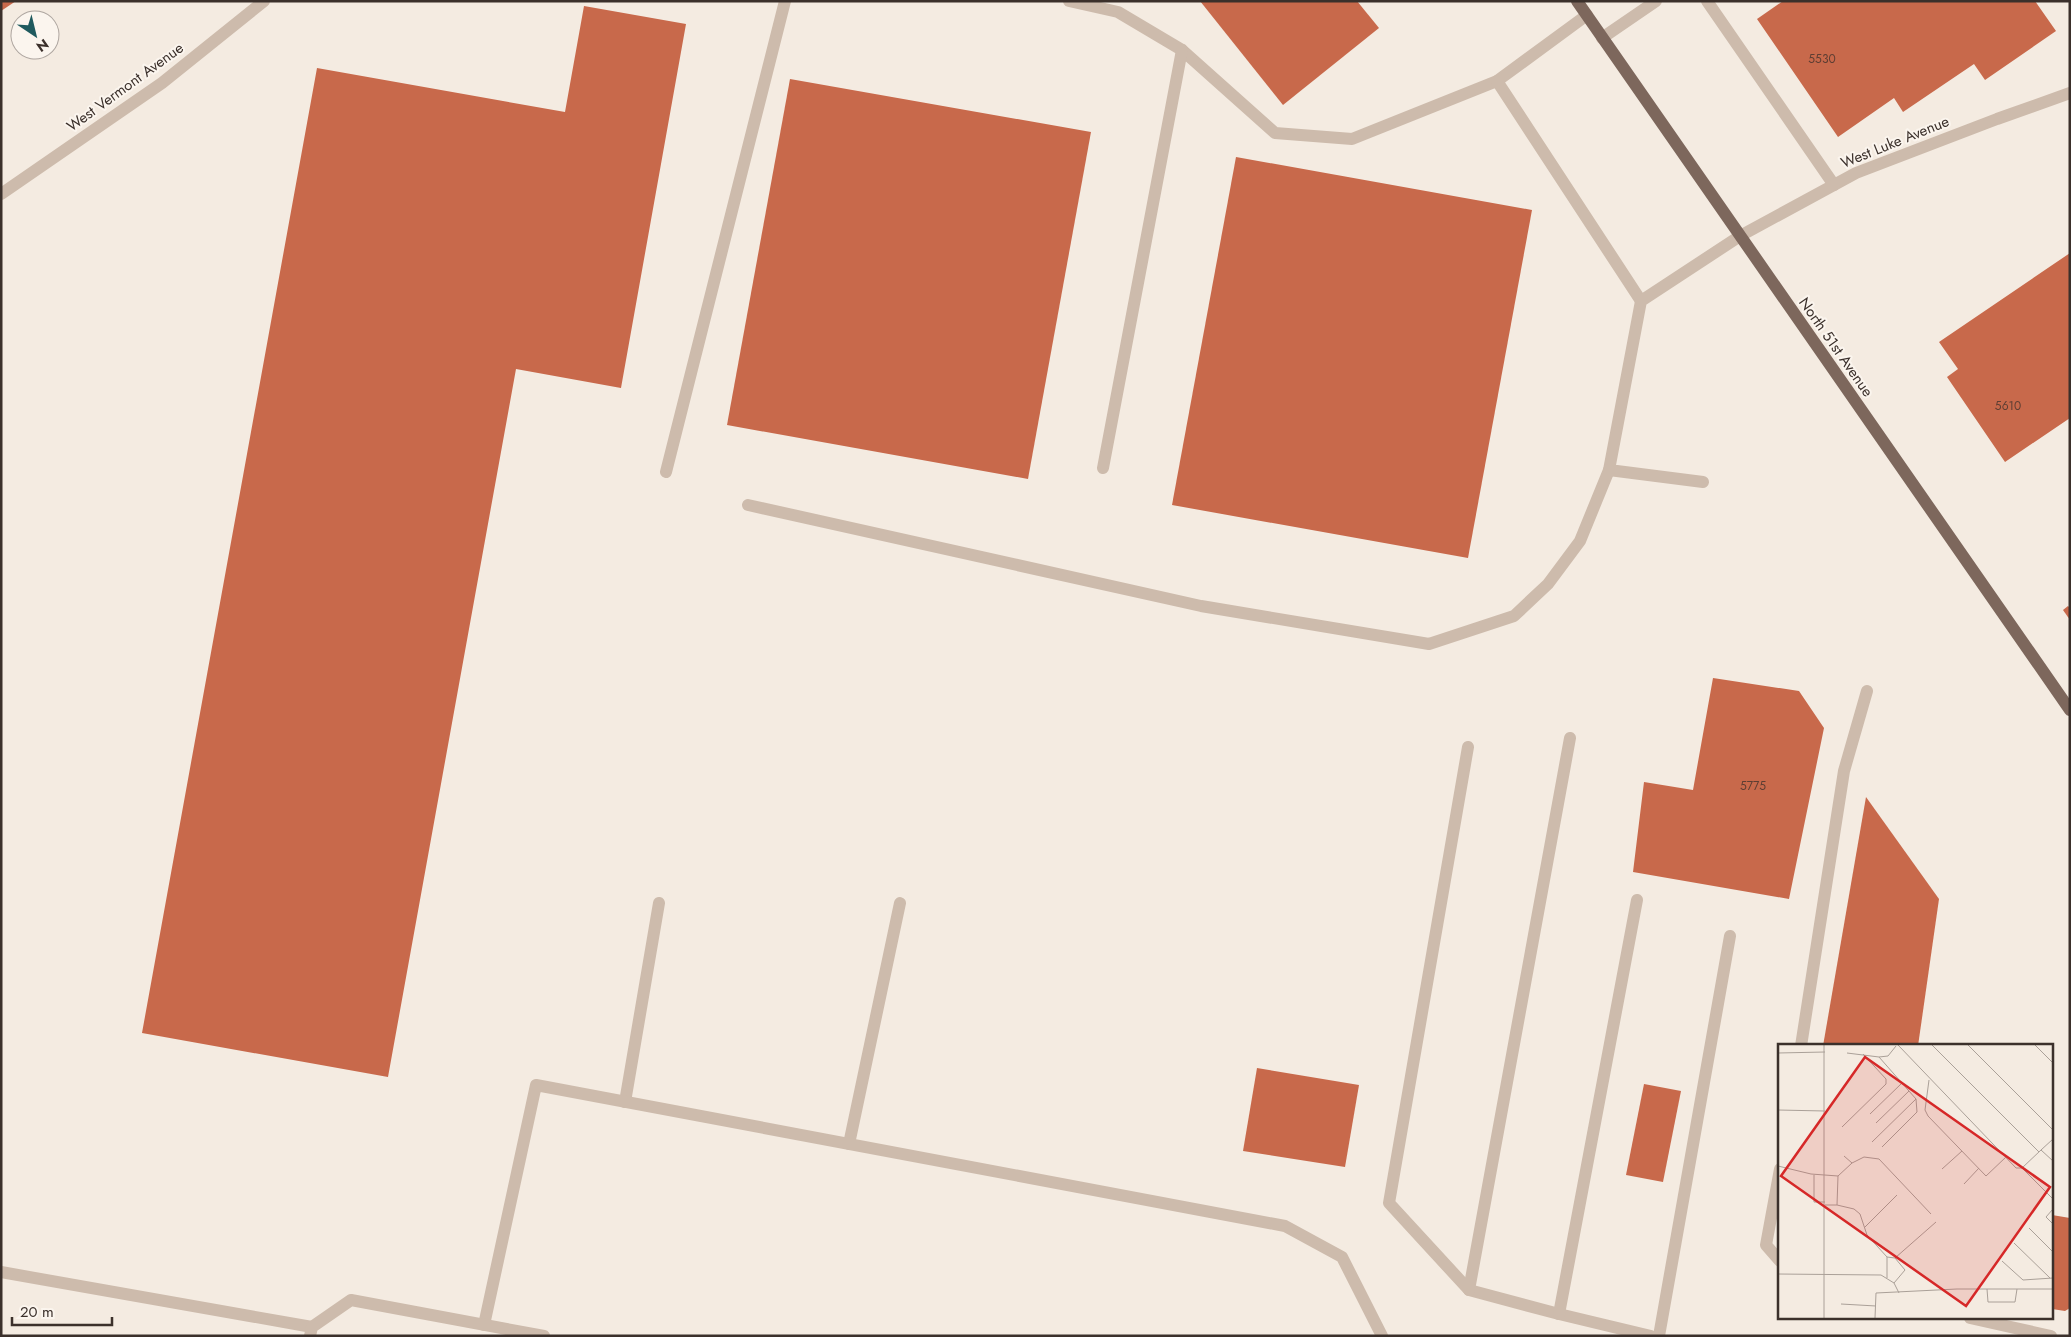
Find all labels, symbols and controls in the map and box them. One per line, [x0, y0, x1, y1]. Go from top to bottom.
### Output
north arrow [10, 10, 60, 60]
text: N [32, 34, 53, 57]
street label: West Vermont Avenue [62, 37, 188, 137]
house number: 5530 [1808, 50, 1836, 68]
street label: West Luke Avenue [1837, 110, 1953, 174]
street label: North 51st Avenue [1793, 293, 1879, 401]
house number: 5610 [1995, 397, 2021, 415]
house number: 5775 [1740, 777, 1766, 795]
inset map [1778, 1044, 2054, 1320]
scale bar [12, 1294, 112, 1326]
text: 20 m [20, 1301, 54, 1323]

